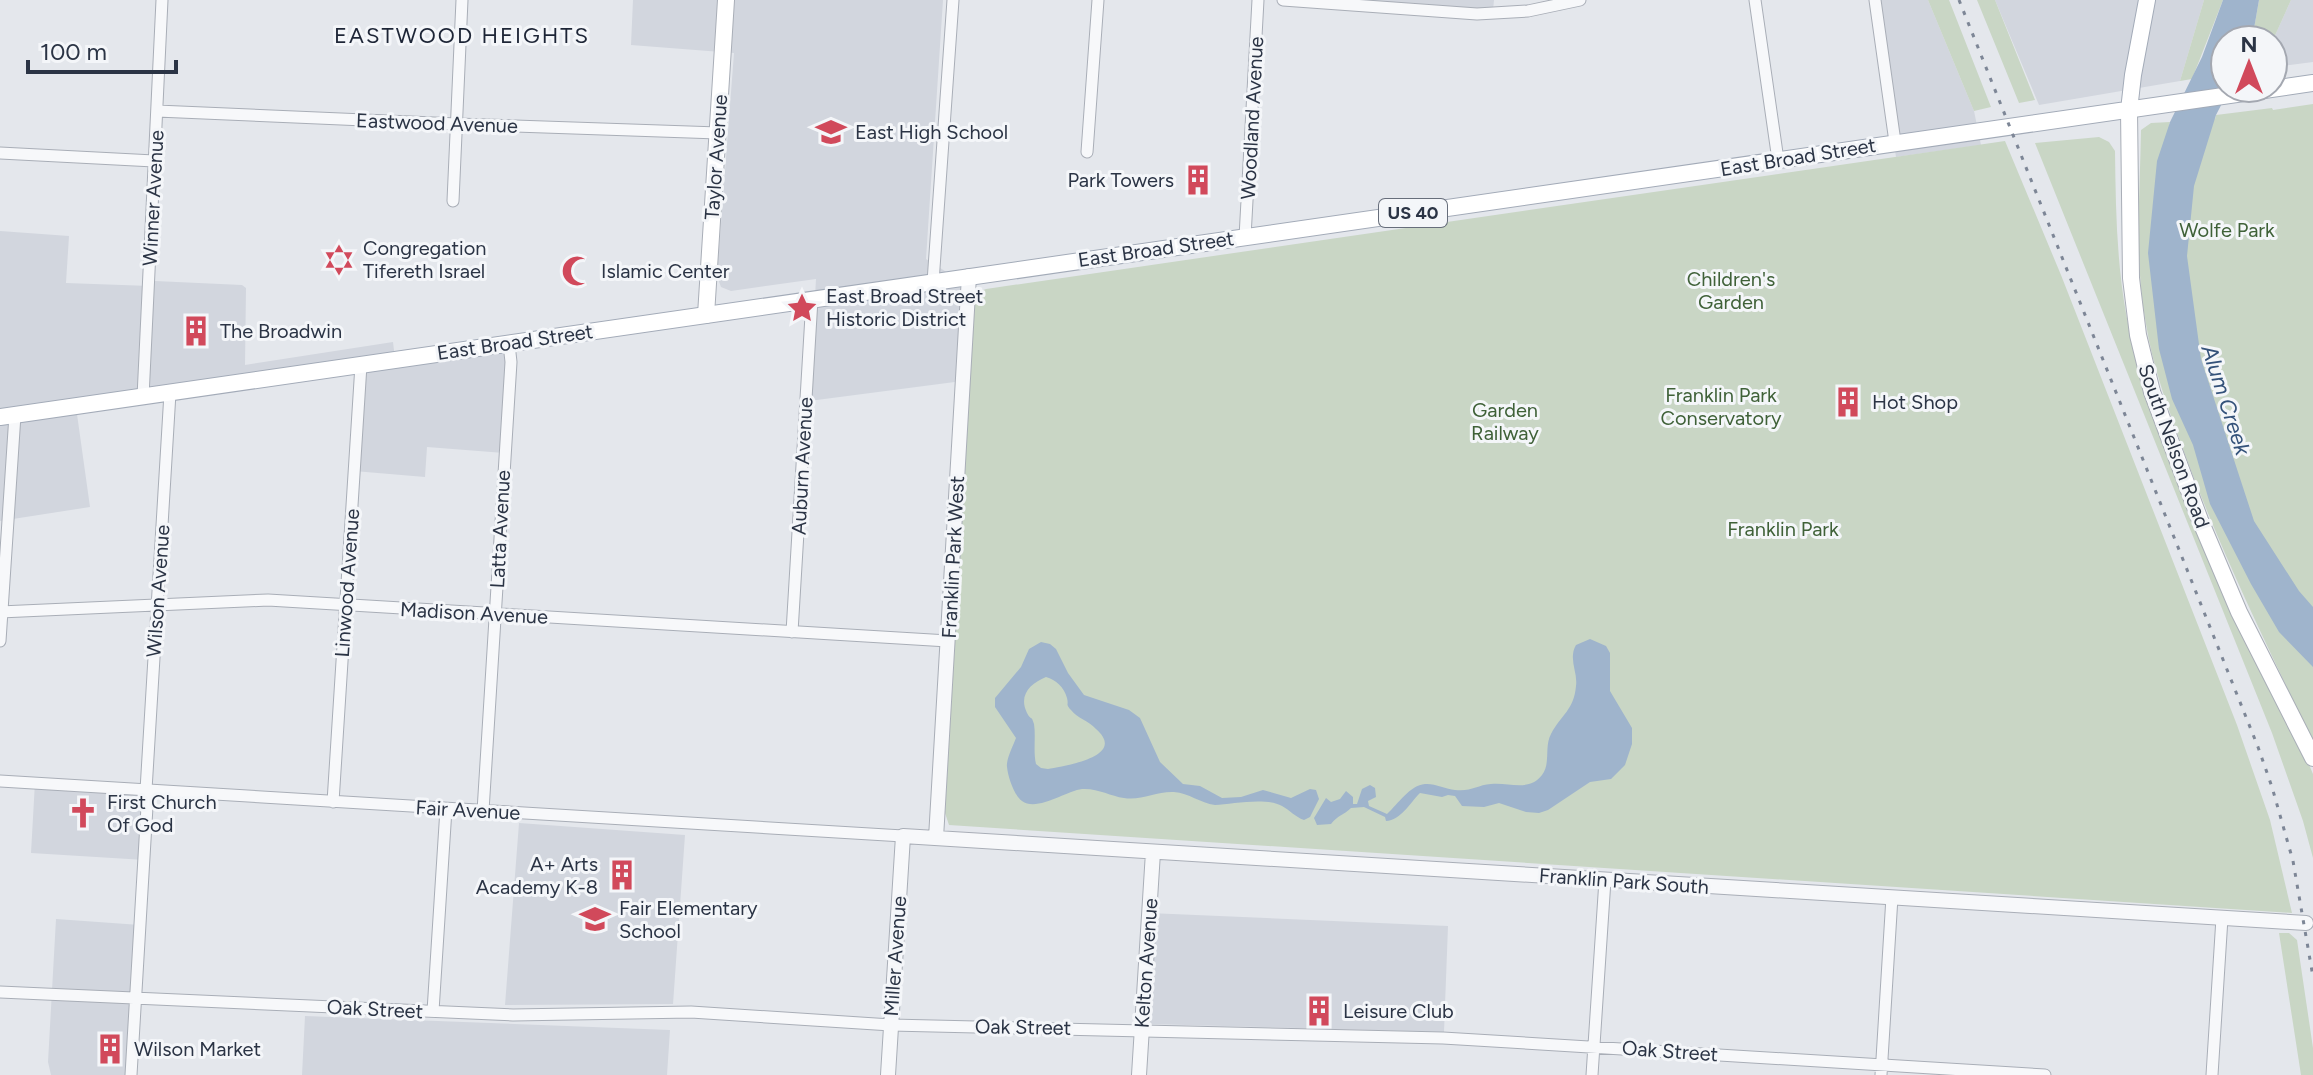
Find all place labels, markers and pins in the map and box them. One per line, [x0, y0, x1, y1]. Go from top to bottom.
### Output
school or university icon: East High School [814, 115, 848, 149]
place label: East High School [855, 120, 1008, 144]
building icon: Park Towers [1181, 163, 1215, 197]
place label: Park Towers [1067, 168, 1174, 192]
place label: Congregation Tifereth Israel [363, 236, 487, 283]
synagogue icon: Congregation Tifereth Israel [322, 243, 356, 277]
mosque icon: Islamic Center [560, 254, 594, 288]
place label: Islamic Center [601, 259, 730, 283]
place label: East Broad Street Historic District [826, 284, 983, 331]
place icon: East Broad Street Historic District [785, 291, 819, 325]
building icon: The Broadwin [179, 314, 213, 348]
place label: The Broadwin [220, 319, 342, 343]
building icon: Hot Shop [1831, 385, 1865, 419]
place label: Hot Shop [1872, 390, 1958, 414]
place label: First Church Of God [107, 790, 217, 837]
church icon: First Church Of God [66, 796, 100, 830]
place label: A+ Arts Academy K-8 [476, 852, 598, 899]
building icon: A+ Arts Academy K-8 [605, 858, 639, 892]
place label: Fair Elementary School [619, 896, 758, 943]
school or university icon: Fair Elementary School [578, 902, 612, 936]
building icon: Leisure Club [1302, 994, 1336, 1028]
place label: Leisure Club [1343, 999, 1454, 1023]
building icon: Wilson Market [93, 1032, 127, 1066]
place label: Wilson Market [134, 1037, 261, 1061]

